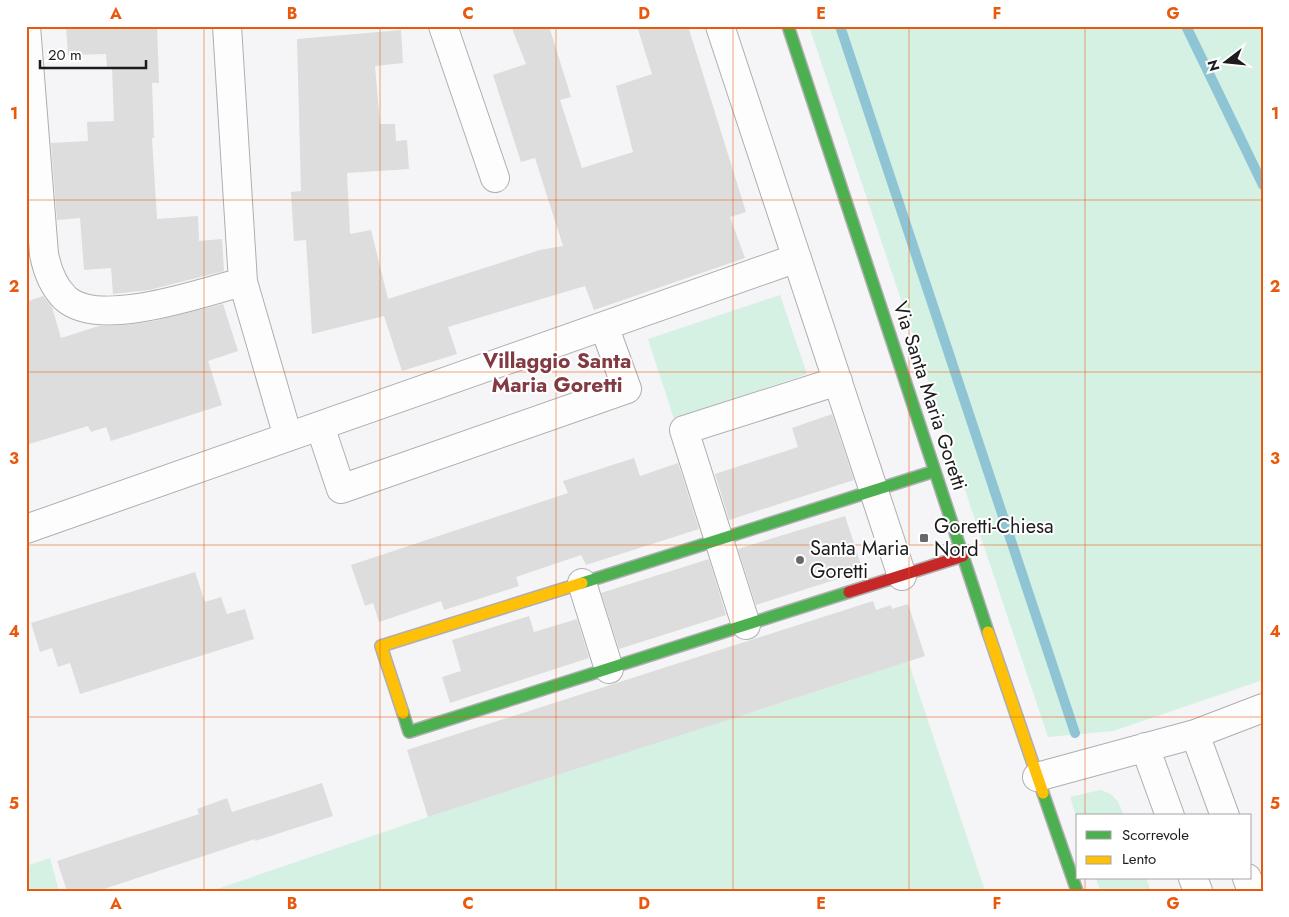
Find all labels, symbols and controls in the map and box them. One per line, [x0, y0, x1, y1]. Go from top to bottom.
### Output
text: A [109, 2, 122, 25]
text: B [287, 2, 297, 25]
text: C [462, 2, 474, 25]
text: D [638, 2, 650, 25]
text: E [816, 2, 826, 25]
text: F [993, 2, 1001, 25]
text: G [1166, 2, 1180, 25]
scale bar [40, 38, 146, 70]
north arrow [1202, 38, 1252, 88]
text: 20 m [48, 44, 82, 66]
text: N [1202, 57, 1225, 74]
text: 1 [10, 102, 18, 125]
text: 1 [1271, 102, 1279, 125]
text: 2 [9, 275, 19, 298]
text: 2 [1270, 275, 1280, 298]
street label: Via Santa Maria Goretti [886, 298, 974, 494]
district label: Villaggio Santa Maria Goretti [482, 346, 631, 400]
text: 3 [9, 447, 19, 470]
text: 3 [1270, 447, 1280, 470]
place label: Goretti-Chiesa Nord [934, 512, 1054, 564]
marker: Goretti-Chiesa Nord [918, 532, 930, 544]
place label: Santa Maria Goretti [810, 534, 909, 586]
marker: Santa Maria Goretti [794, 554, 806, 566]
text: 4 [8, 620, 20, 643]
text: 4 [1269, 620, 1281, 643]
text: 5 [9, 792, 19, 815]
text: 5 [1270, 792, 1280, 815]
legend [1076, 814, 1252, 880]
text: Scorrevole [1122, 824, 1189, 846]
text: Lento [1122, 848, 1156, 870]
text: A [109, 892, 122, 915]
text: B [287, 892, 297, 915]
text: C [462, 892, 474, 915]
text: D [638, 892, 650, 915]
text: E [816, 892, 826, 915]
text: F [993, 892, 1001, 915]
text: G [1166, 892, 1180, 915]

